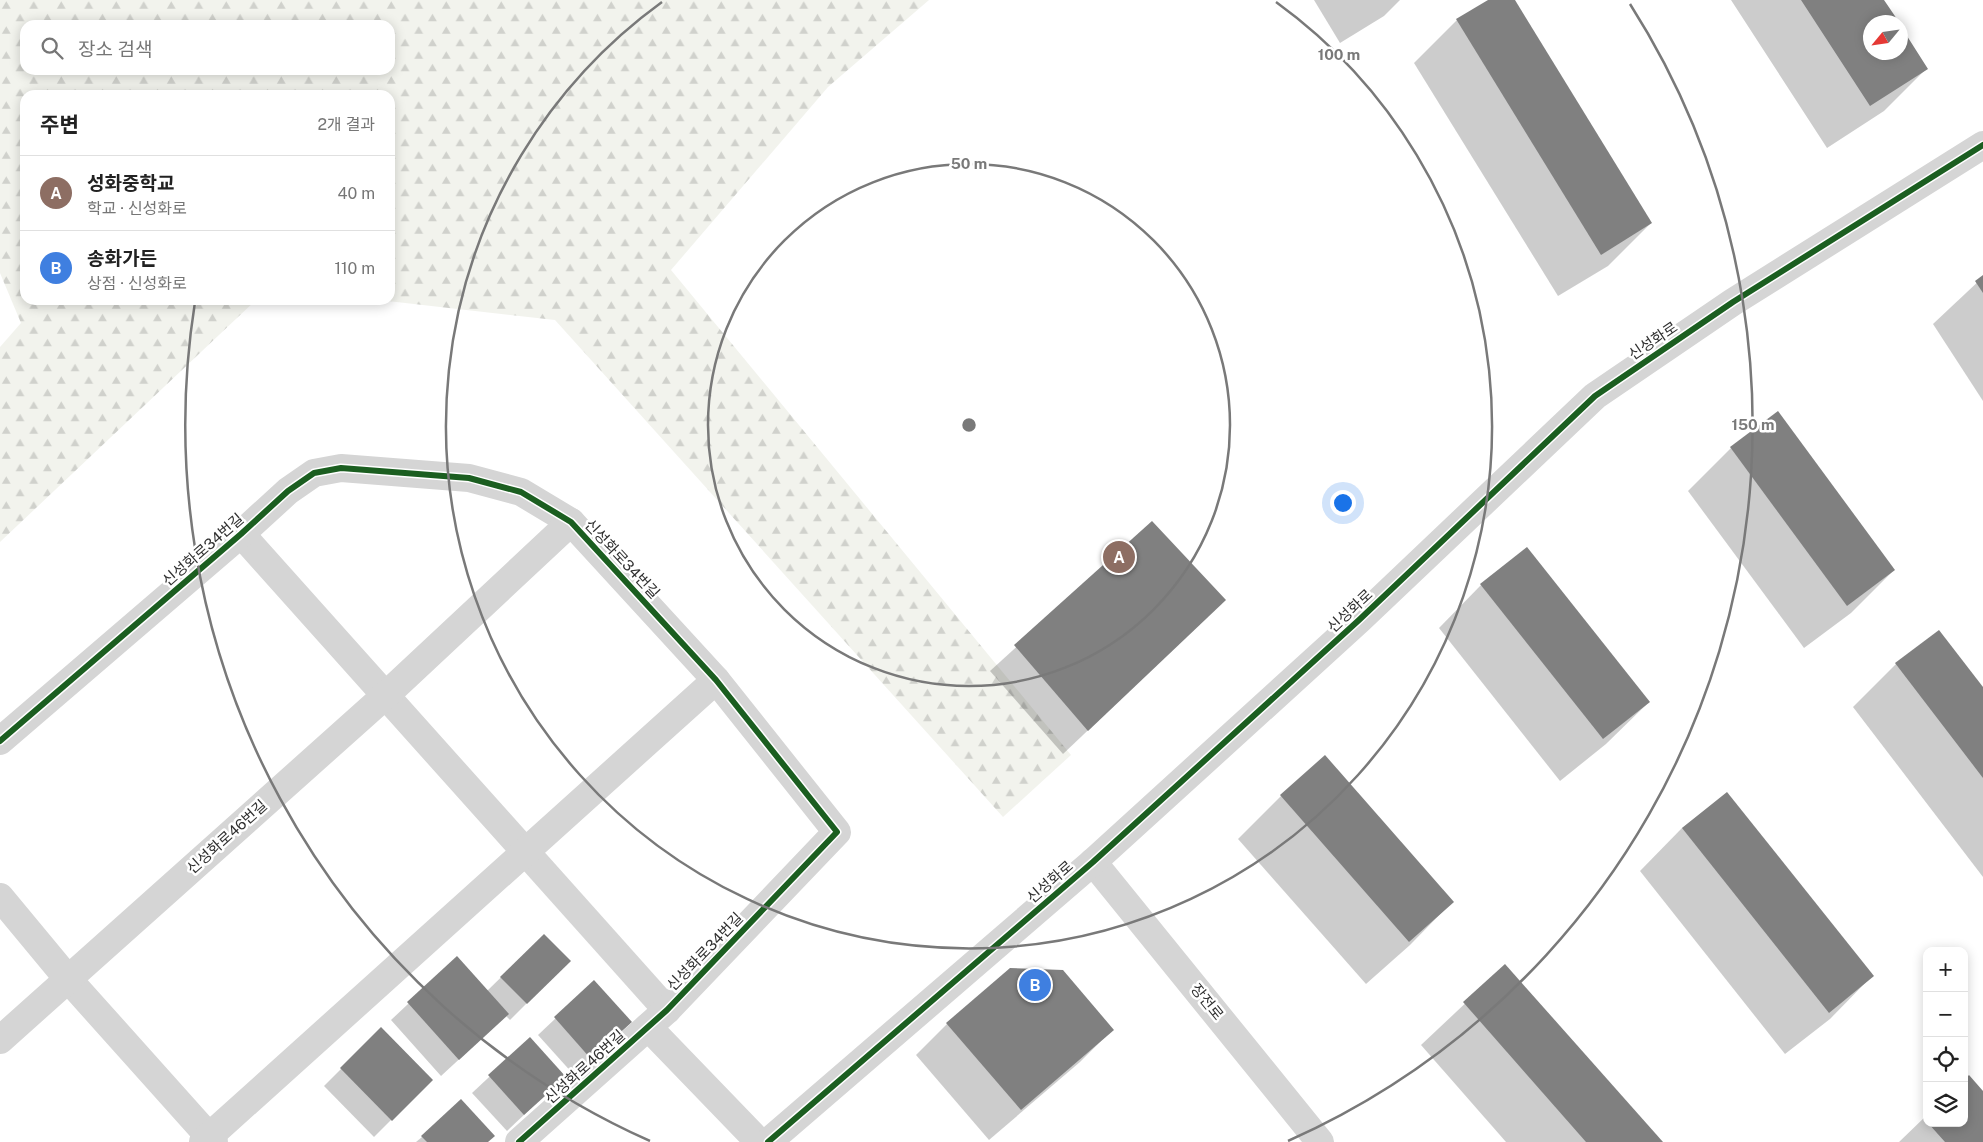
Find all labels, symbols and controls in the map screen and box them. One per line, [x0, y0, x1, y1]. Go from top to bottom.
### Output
north arrow [1863, 15, 1908, 60]
search box [20, 20, 395, 75]
icon: search [38, 34, 66, 62]
text: 장소 검색 [78, 38, 153, 60]
text: 100 m [1318, 46, 1360, 63]
text: 주변 [40, 112, 79, 137]
text: 2개 결과 [317, 115, 375, 134]
text: 50 m [951, 155, 987, 172]
text: 성화중학교 [87, 172, 174, 194]
text: A [50, 184, 62, 203]
text: 40 m [337, 184, 375, 203]
text: 학교 · 신성화로 [87, 199, 187, 218]
text: 송화가든 [87, 247, 157, 269]
text: B [51, 259, 61, 278]
text: 110 m [334, 259, 375, 278]
text: 상점 · 신성화로 [87, 274, 187, 293]
street label: 신성화로 [1625, 318, 1680, 363]
centre of rings [960, 416, 978, 434]
text: 150 m [1731, 416, 1775, 433]
your location [1330, 490, 1356, 516]
street label: 신성화로34번길 [159, 510, 247, 589]
street label: 신성화로34번길 [581, 516, 663, 602]
pin: A [1103, 538, 1135, 576]
street label: 신성화로 [1324, 586, 1376, 636]
street label: 신성화로46번길 [183, 796, 270, 877]
street label: 신성화로 [1023, 857, 1076, 906]
street label: 신성화로34번길 [663, 909, 746, 994]
map controls [1923, 947, 1968, 1127]
button: + [1923, 947, 1968, 992]
pin: B [1019, 966, 1051, 1004]
street label: 장전로 [1188, 980, 1227, 1023]
button: − [1923, 992, 1968, 1037]
street label: 신성화로46번길 [541, 1026, 628, 1107]
button: locate [1923, 1037, 1968, 1082]
button: layers [1923, 1082, 1968, 1127]

